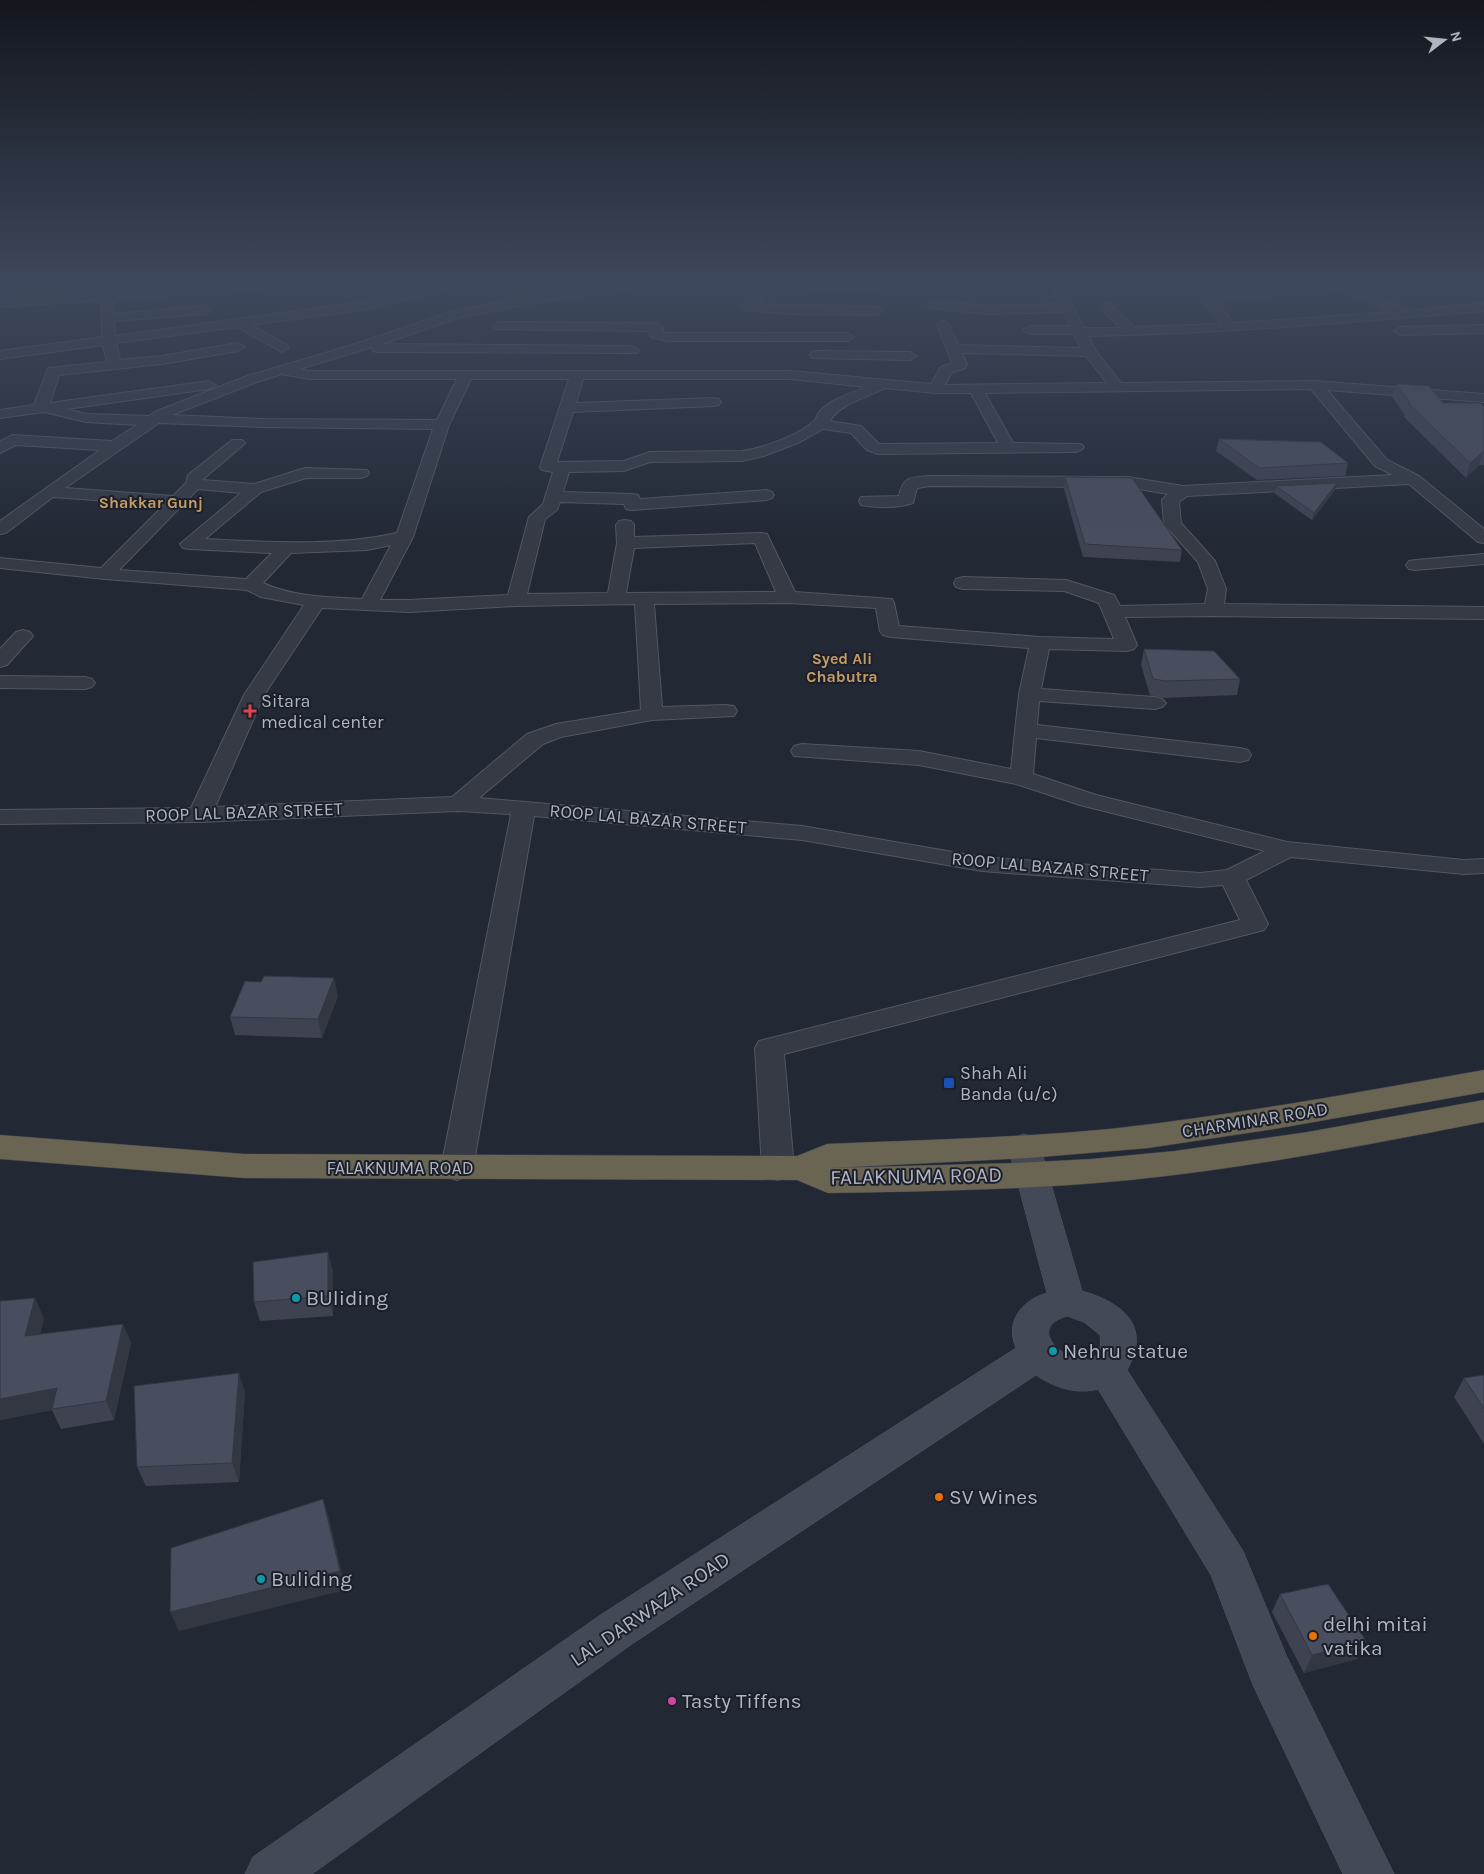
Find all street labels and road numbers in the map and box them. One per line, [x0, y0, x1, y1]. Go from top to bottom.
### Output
street label: ROOP LAL BAZAR STREET [145, 798, 343, 826]
street label: ROOP LAL BAZAR STREET [548, 799, 748, 839]
street label: ROOP LAL BAZAR STREET [950, 847, 1150, 887]
street label: CHARMINAR ROAD [1180, 1098, 1330, 1142]
street label: FALAKNUMA ROAD [326, 1157, 474, 1179]
street label: FALAKNUMA ROAD [830, 1163, 1002, 1189]
street label: LAL DARWAZA ROAD [566, 1547, 734, 1671]

